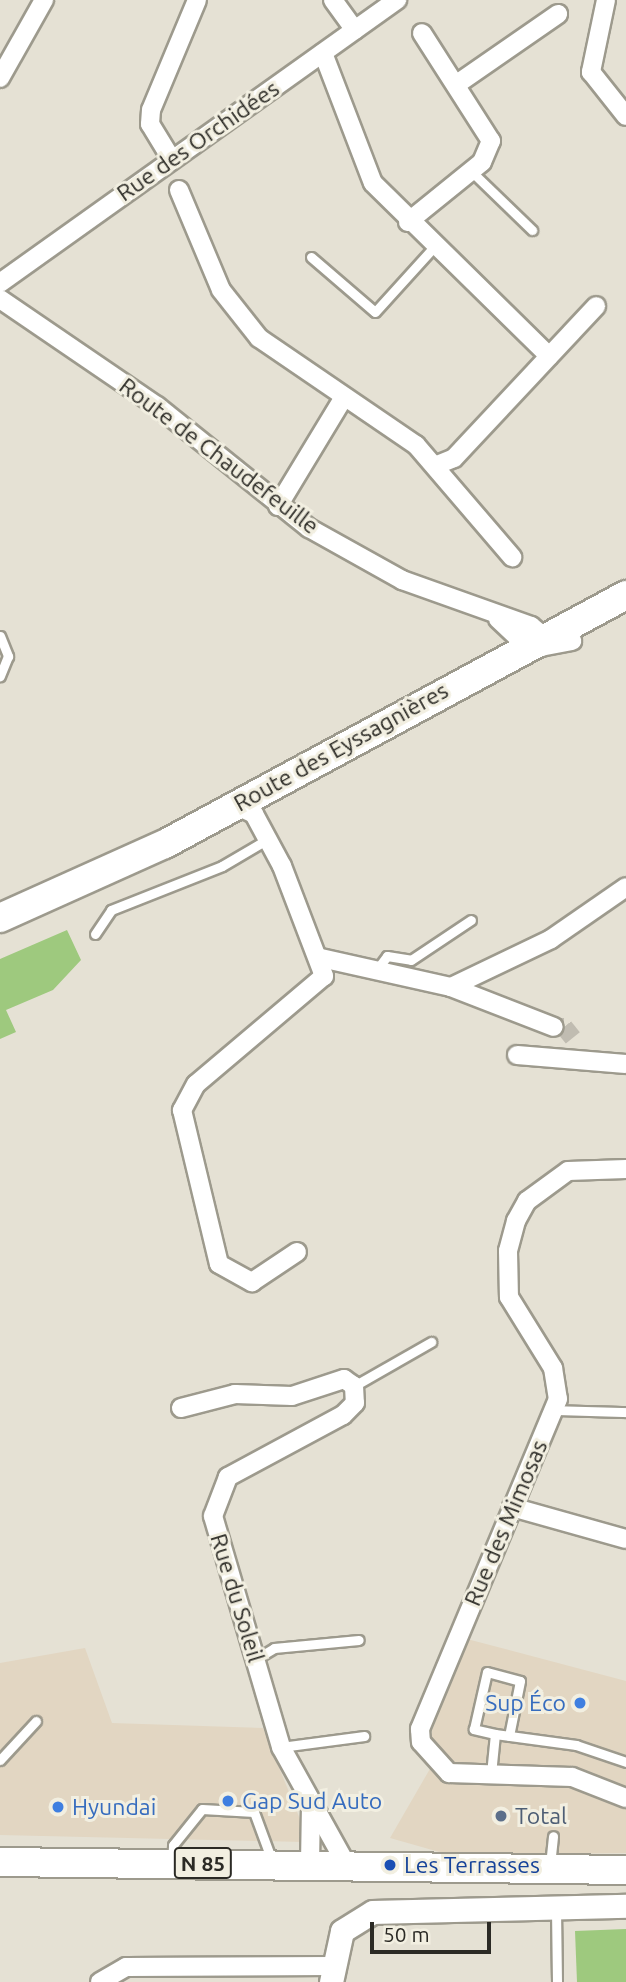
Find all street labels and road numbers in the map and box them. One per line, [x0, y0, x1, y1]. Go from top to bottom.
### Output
street label: Rue des Orchidées [112, 75, 284, 207]
street label: Route de Chaudefeuille [114, 372, 324, 540]
street label: Route des Eyssagnières [229, 677, 453, 817]
street label: Rue des Mimosas [459, 1436, 553, 1610]
street label: Rue du Soleil [204, 1530, 270, 1666]
road number: N 85 [173, 1846, 233, 1881]

